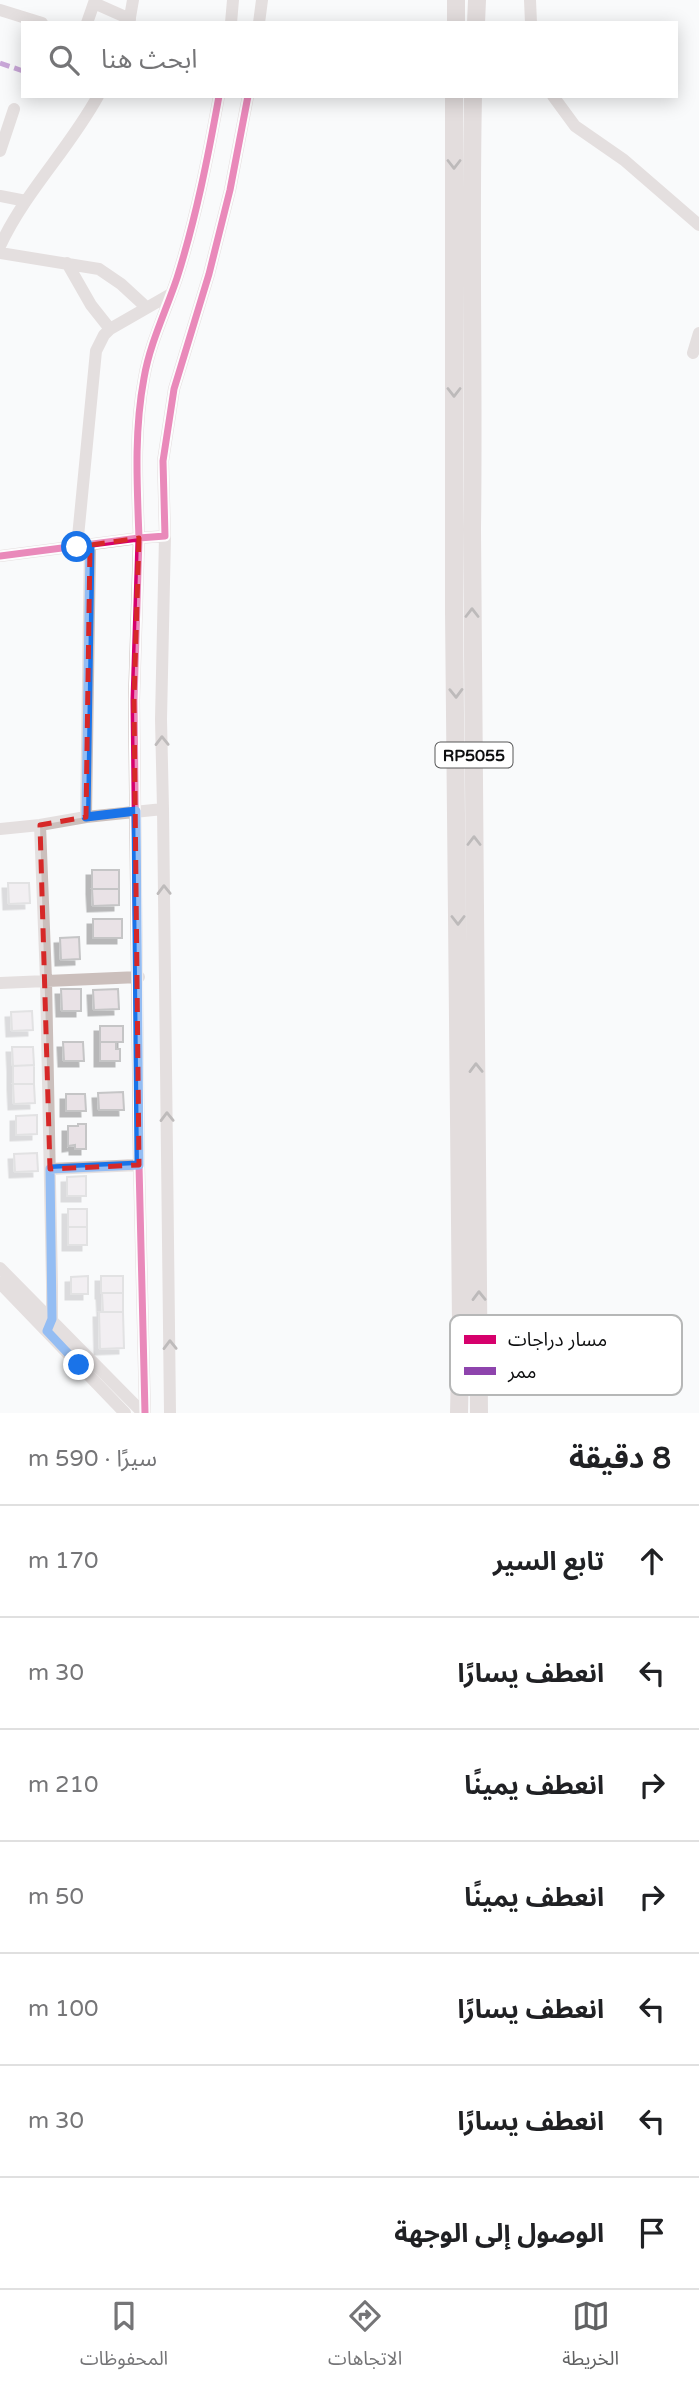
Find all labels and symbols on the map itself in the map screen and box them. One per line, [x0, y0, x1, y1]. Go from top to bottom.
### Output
one-way arrow [446, 160, 462, 170]
one-way arrow [446, 387, 462, 398]
route start [61, 531, 92, 562]
one-way arrow [464, 608, 480, 618]
one-way arrow [448, 688, 464, 699]
one-way arrow [154, 735, 169, 746]
road number: RP5055 [435, 742, 512, 768]
one-way arrow [466, 835, 482, 846]
one-way arrow [156, 884, 172, 895]
one-way arrow [450, 916, 466, 926]
one-way arrow [469, 1063, 484, 1074]
one-way arrow [159, 1112, 175, 1122]
one-way arrow [471, 1290, 487, 1301]
legend [450, 1315, 682, 1395]
text: مسار دراجات [508, 1329, 607, 1351]
one-way arrow [162, 1339, 177, 1350]
route end [63, 1349, 94, 1380]
text: ممر [507, 1361, 536, 1383]

